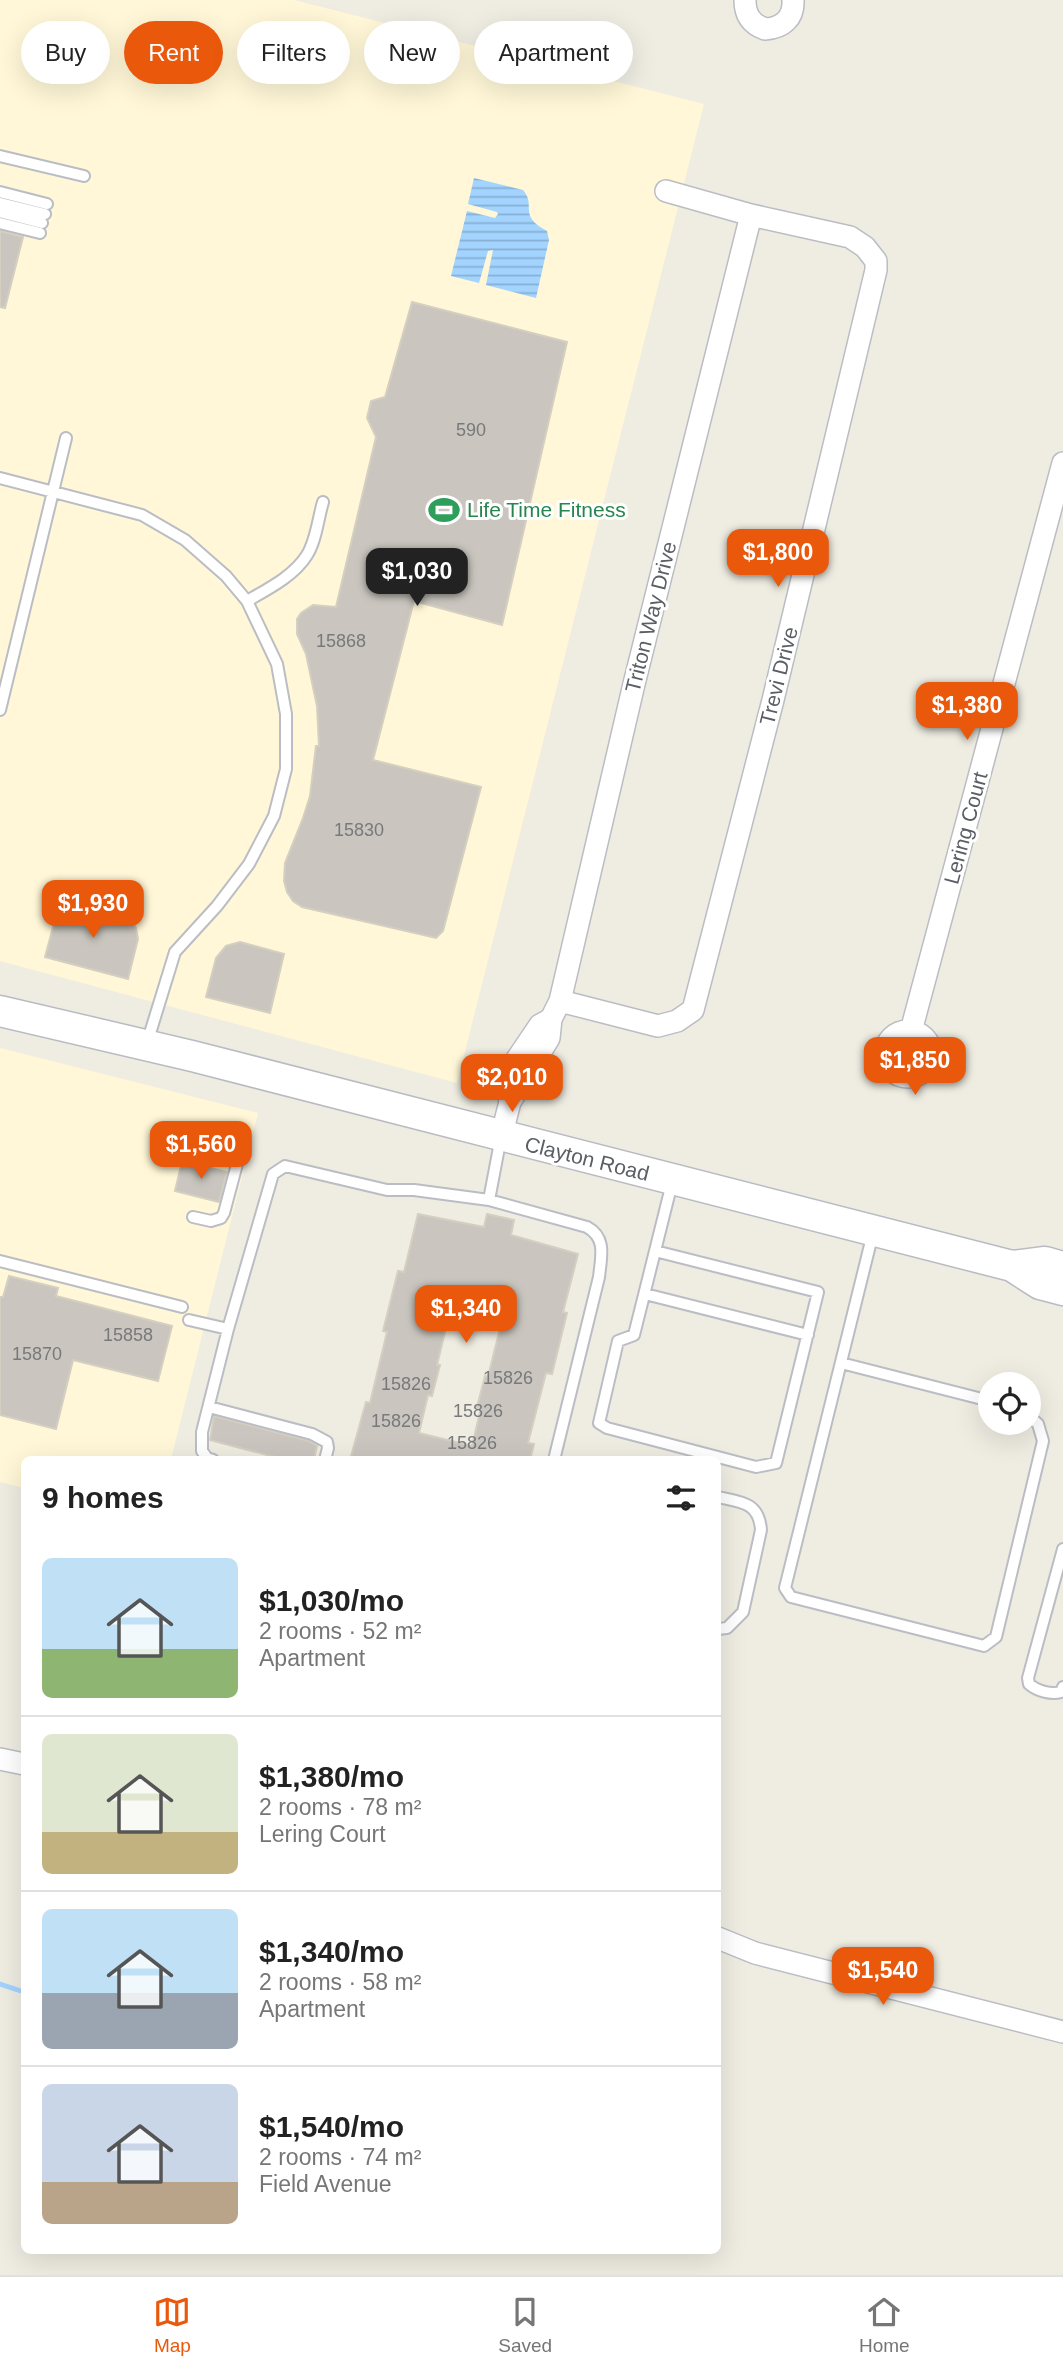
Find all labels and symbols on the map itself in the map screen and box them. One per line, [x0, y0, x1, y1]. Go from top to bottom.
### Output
house number: 590 [456, 420, 486, 440]
sports icon: Life Time Fitness [427, 493, 461, 527]
place label: Life Time Fitness [467, 498, 626, 521]
pin: $1,800 [721, 530, 835, 589]
street label: Triton Way Drive [621, 539, 680, 695]
pin: $1,030 [360, 548, 474, 608]
street label: Trevi Drive [755, 624, 802, 728]
house number: 15868 [316, 631, 366, 651]
pin: $1,380 [910, 682, 1024, 742]
street label: Lering Court [939, 769, 992, 887]
house number: 15830 [334, 820, 384, 840]
pin: $1,930 [36, 880, 150, 940]
pin: $1,850 [858, 1038, 972, 1097]
pin: $2,010 [455, 1054, 569, 1114]
pin: $1,560 [144, 1122, 258, 1181]
street label: Clayton Road [523, 1132, 652, 1185]
pin: $1,340 [409, 1286, 523, 1345]
house number: 15858 [103, 1325, 153, 1345]
house number: 15870 [12, 1344, 62, 1364]
house number: 15826 [483, 1368, 533, 1388]
house number: 15826 [381, 1374, 431, 1394]
house number: 15826 [453, 1401, 503, 1421]
house number: 15826 [371, 1411, 421, 1431]
house number: 15826 [447, 1433, 497, 1453]
pin: $1,540 [826, 1948, 940, 2007]

